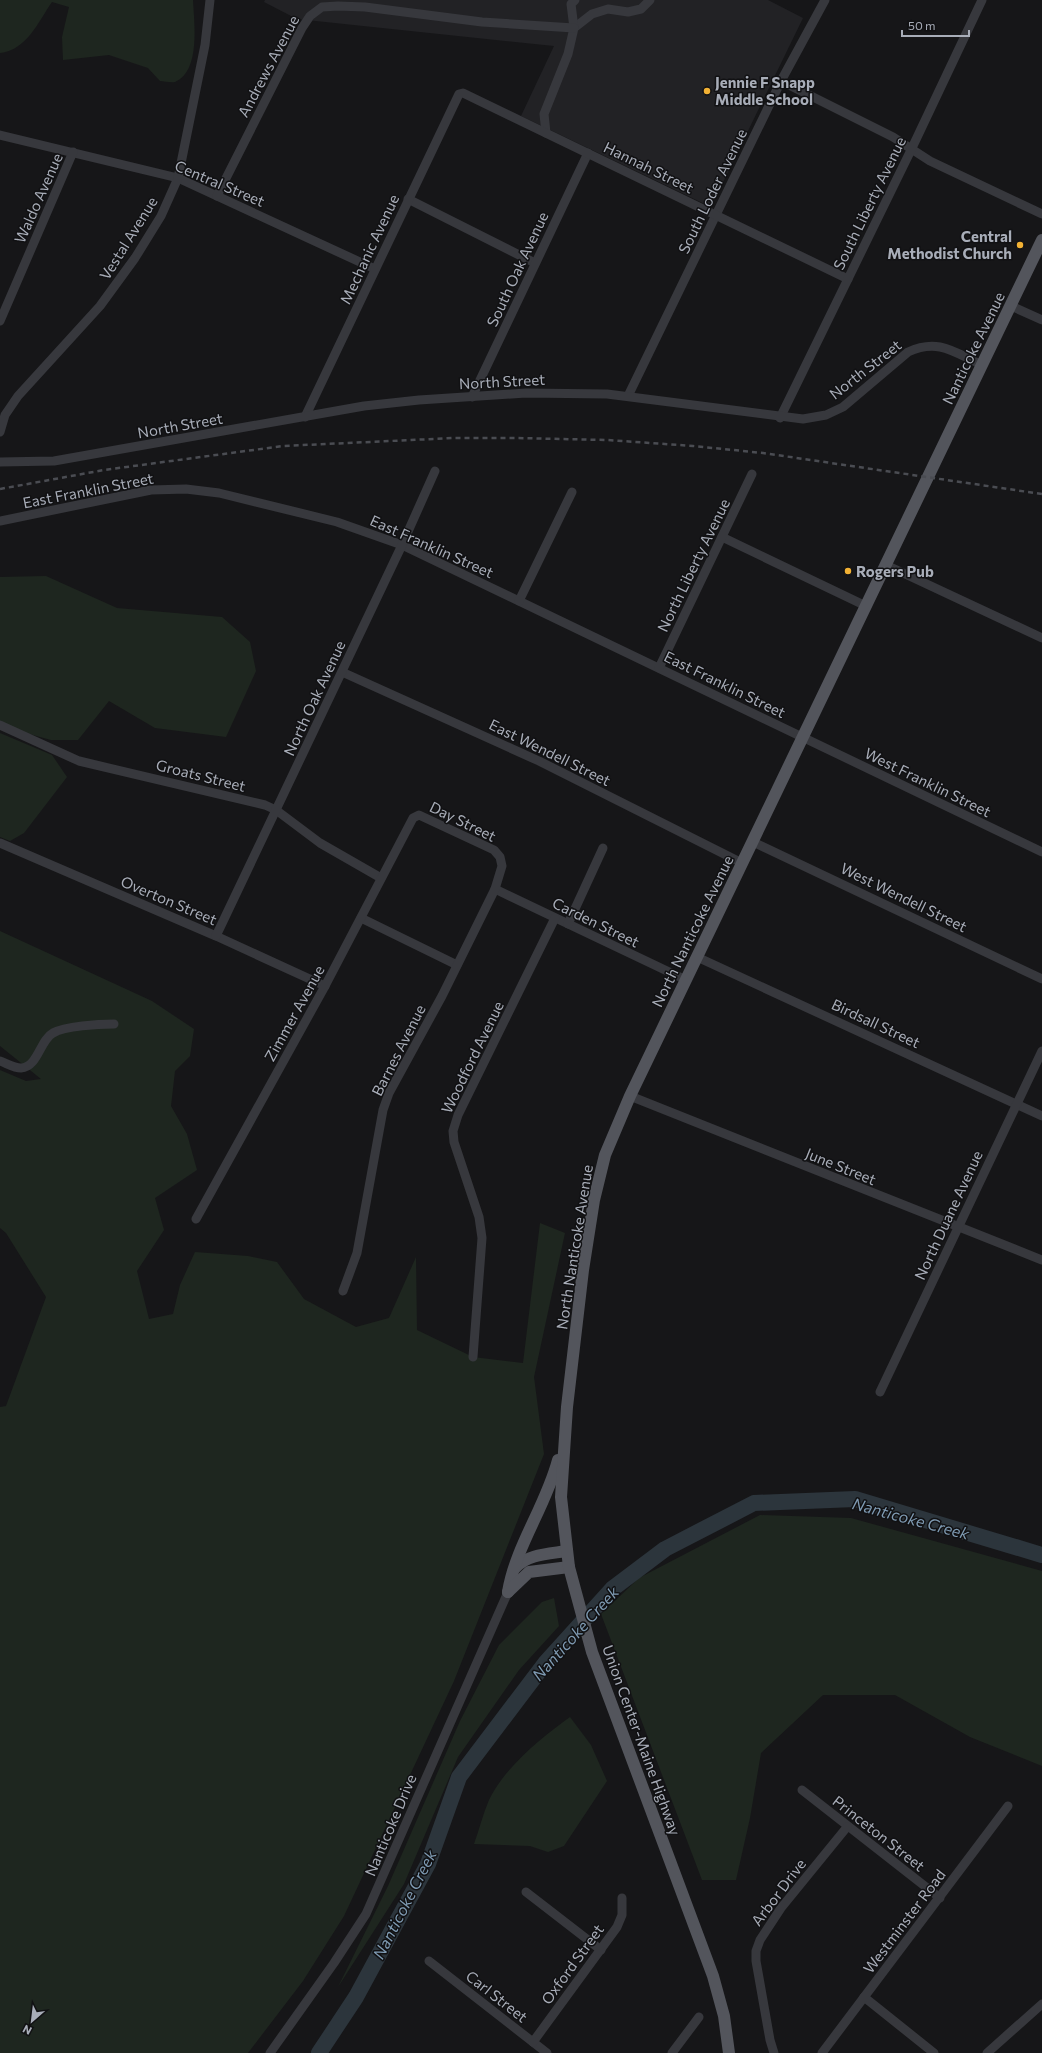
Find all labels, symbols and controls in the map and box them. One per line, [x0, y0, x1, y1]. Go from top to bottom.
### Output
street label: Andrews Avenue [234, 12, 302, 120]
scale bar [902, 12, 969, 38]
text: 50 m [908, 18, 936, 32]
place label: Jennie F Snapp Middle School [715, 73, 815, 108]
marker: Jennie F Snapp Middle School [702, 86, 712, 96]
street label: South Loder Avenue [674, 126, 750, 256]
street label: South Liberty Avenue [829, 133, 909, 272]
street label: Hannah Street [601, 137, 697, 197]
street label: Waldo Avenue [10, 150, 66, 246]
street label: Central Street [172, 156, 268, 210]
street label: Mechanic Avenue [336, 191, 402, 307]
street label: Vestal Avenue [95, 193, 161, 283]
street label: South Oak Avenue [482, 209, 552, 329]
place label: Central Methodist Church [887, 227, 1012, 262]
marker: Central Methodist Church [1015, 240, 1025, 250]
street label: Nanticoke Avenue [938, 289, 1008, 407]
street label: North Street [825, 335, 905, 403]
street label: North Street [458, 370, 546, 392]
street label: North Street [136, 409, 224, 441]
street label: East Franklin Street [21, 468, 155, 512]
street label: North Liberty Avenue [653, 495, 733, 635]
street label: East Franklin Street [368, 511, 496, 581]
place label: Rogers Pub [856, 562, 934, 580]
marker: Rogers Pub [843, 566, 853, 576]
street label: North Oak Avenue [279, 637, 349, 758]
street label: East Franklin Street [661, 647, 789, 721]
street label: East Wendell Street [486, 715, 614, 789]
street label: West Franklin Street [862, 744, 994, 820]
street label: Groats Street [154, 755, 248, 795]
street label: Day Street [427, 797, 499, 845]
street label: North Nanticoke Avenue [647, 852, 737, 1010]
street label: West Wendell Street [838, 859, 970, 935]
street label: Overton Street [118, 872, 220, 928]
street label: Carden Street [550, 893, 642, 951]
street label: Zimmer Avenue [260, 962, 328, 1064]
street label: Birdsall Street [829, 995, 923, 1051]
street label: Woodford Avenue [437, 998, 507, 1116]
street label: Barnes Avenue [367, 1001, 429, 1099]
street label: June Street [803, 1144, 879, 1188]
street label: North Duane Avenue [910, 1147, 986, 1282]
street label: North Nanticoke Avenue [552, 1163, 596, 1331]
water label: Nanticoke Creek [850, 1493, 972, 1543]
water label: Nanticoke Creek [528, 1582, 622, 1684]
street label: Union Center-Maine Highway [599, 1642, 685, 1838]
street label: Nanticoke Drive [360, 1771, 420, 1879]
street label: Princeton Street [829, 1791, 929, 1875]
water label: Nanticoke Creek [368, 1846, 440, 1962]
street label: Arbor Drive [747, 1855, 809, 1929]
street label: Westminster Road [859, 1866, 949, 1976]
street label: Oxford Street [537, 1921, 607, 2007]
street label: Carl Street [463, 1966, 531, 2026]
north arrow [12, 2001, 52, 2041]
text: N [20, 2023, 34, 2038]

